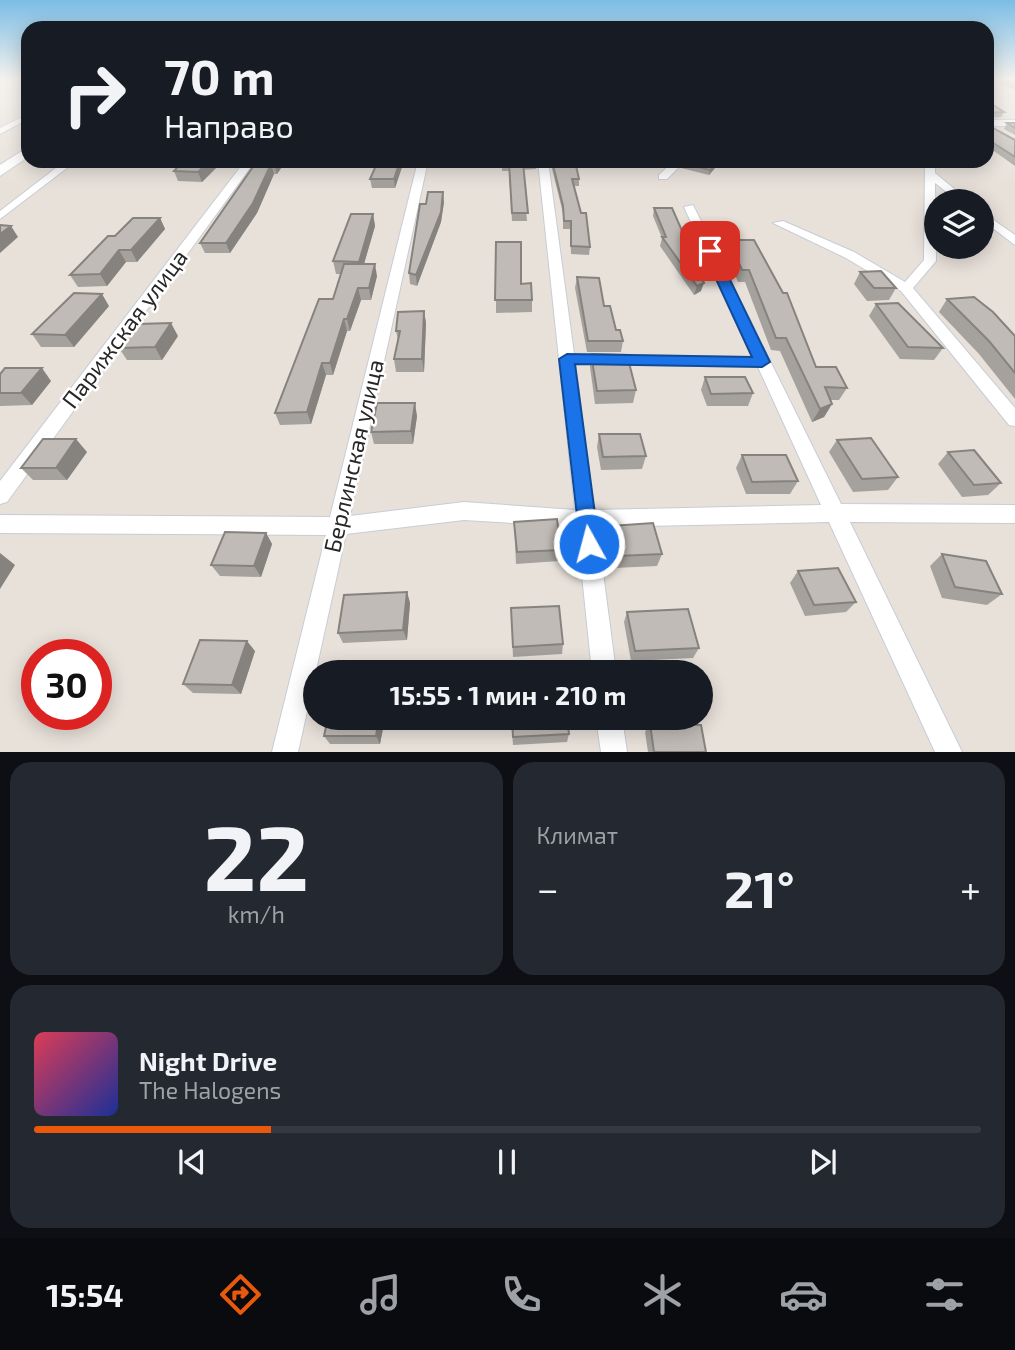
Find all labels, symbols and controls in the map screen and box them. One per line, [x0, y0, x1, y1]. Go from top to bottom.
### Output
text: 70 m [164, 46, 275, 105]
icon: right [49, 49, 140, 140]
text: Направо [164, 106, 294, 144]
map controls [924, 189, 994, 259]
button: layers [924, 189, 994, 259]
pin [680, 221, 740, 281]
icon: arrive [691, 232, 729, 270]
street label: Парижская улица [55, 244, 194, 414]
street label: Берлинская улица [317, 356, 390, 555]
position arrow [552, 507, 626, 581]
speed limit sign: 30 [21, 639, 112, 730]
text: 15:55 · 1 мин · 210 m [390, 679, 626, 710]
text: 22 [203, 800, 309, 909]
text: Климат [537, 821, 618, 849]
text: 21° [724, 856, 795, 918]
text: − [537, 865, 559, 911]
text: + [960, 865, 981, 911]
text: km/h [228, 900, 285, 928]
text: Night Drive [139, 1045, 277, 1076]
text: The Halogens [139, 1076, 281, 1104]
icon: previous [173, 1143, 211, 1181]
icon: pause [488, 1143, 526, 1181]
icon: next [804, 1143, 842, 1181]
icon: directions [216, 1270, 265, 1319]
icon: music [356, 1270, 405, 1319]
icon: phone [497, 1270, 546, 1319]
icon: climate [638, 1270, 687, 1319]
icon: car [779, 1270, 828, 1319]
icon: filters [920, 1270, 969, 1319]
text: 15:54 [46, 1275, 124, 1313]

